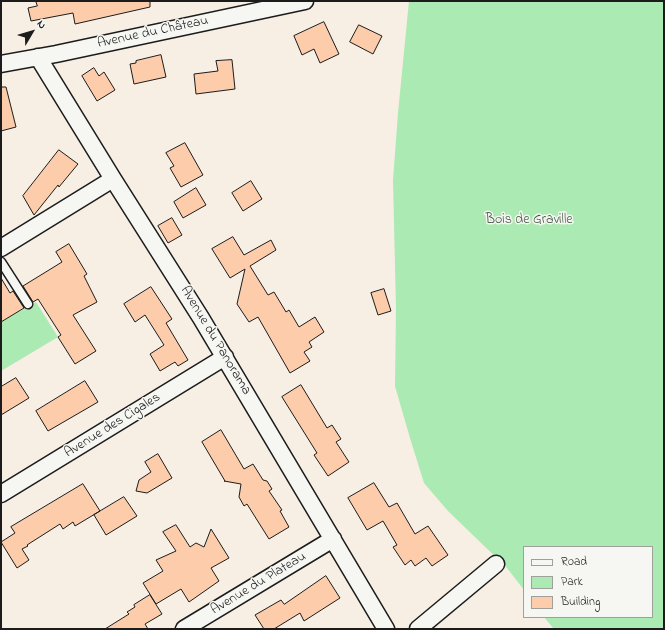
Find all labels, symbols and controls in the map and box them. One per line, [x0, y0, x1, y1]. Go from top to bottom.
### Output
north arrow [12, 12, 52, 52]
street label: Avenue du Château [96, 13, 210, 53]
text: N [33, 17, 50, 32]
park label: Bois de Graville [485, 213, 573, 229]
street label: Avenue du Panorama [176, 284, 254, 398]
street label: Avenue des Cigales [62, 390, 164, 462]
legend [523, 546, 653, 618]
street label: Avenue du Plateau [208, 549, 310, 619]
text: Road [561, 553, 587, 571]
text: Park [561, 573, 583, 591]
text: Building [561, 593, 600, 611]

